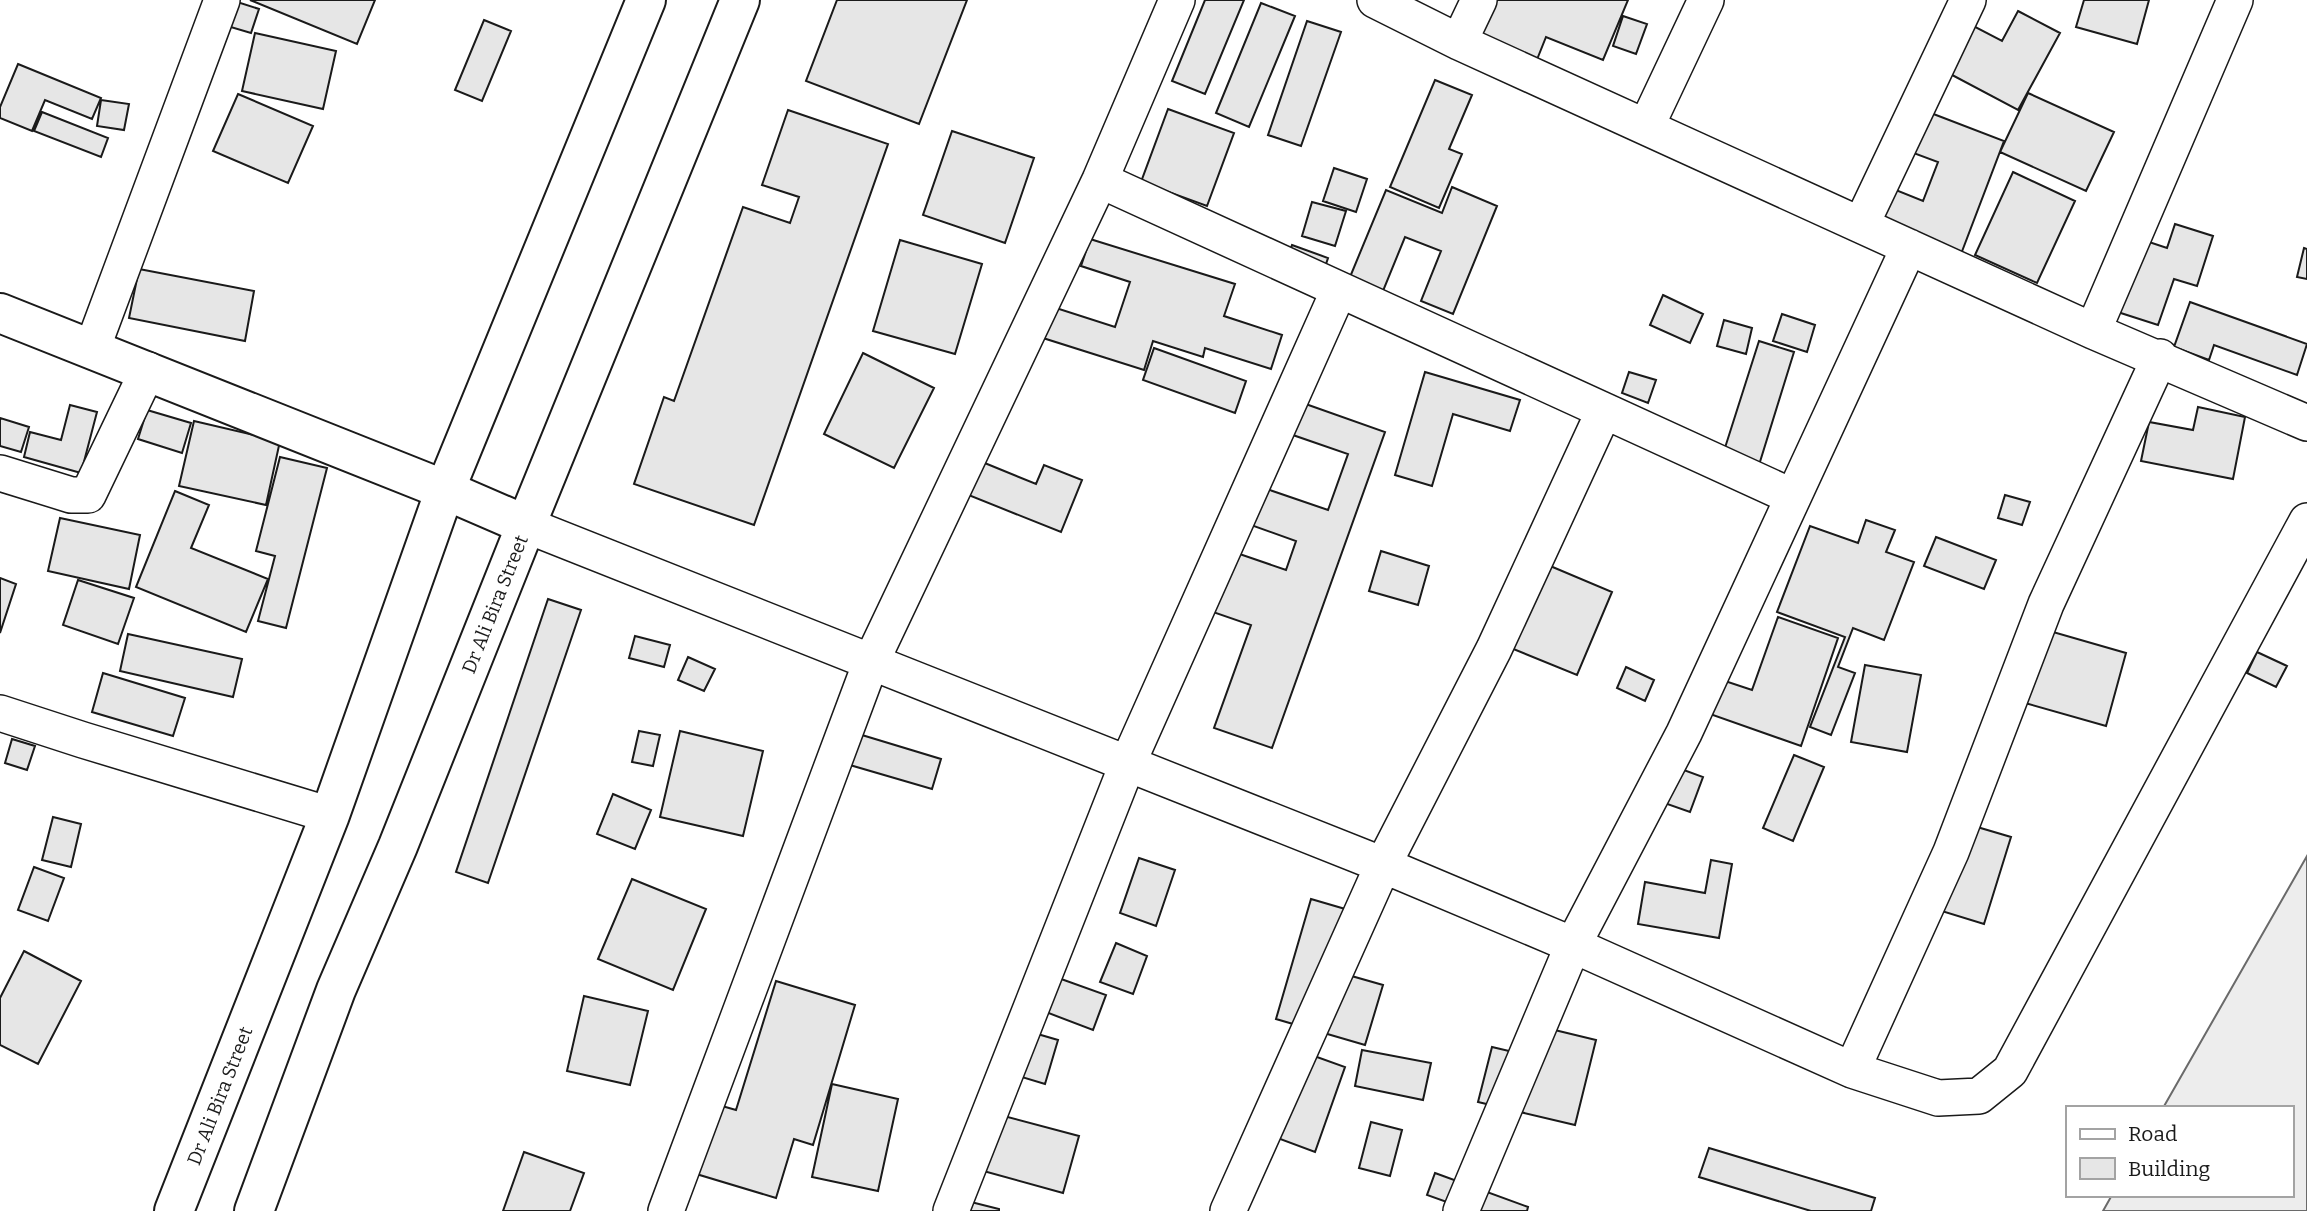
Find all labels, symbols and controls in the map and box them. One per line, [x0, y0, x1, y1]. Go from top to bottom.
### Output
street label: Dr Ali Bira Street [457, 531, 532, 677]
street label: Dr Ali Bira Street [182, 1023, 257, 1168]
legend [2066, 1106, 2293, 1197]
text: Road [2128, 1121, 2177, 1147]
text: Building [2128, 1156, 2211, 1182]

